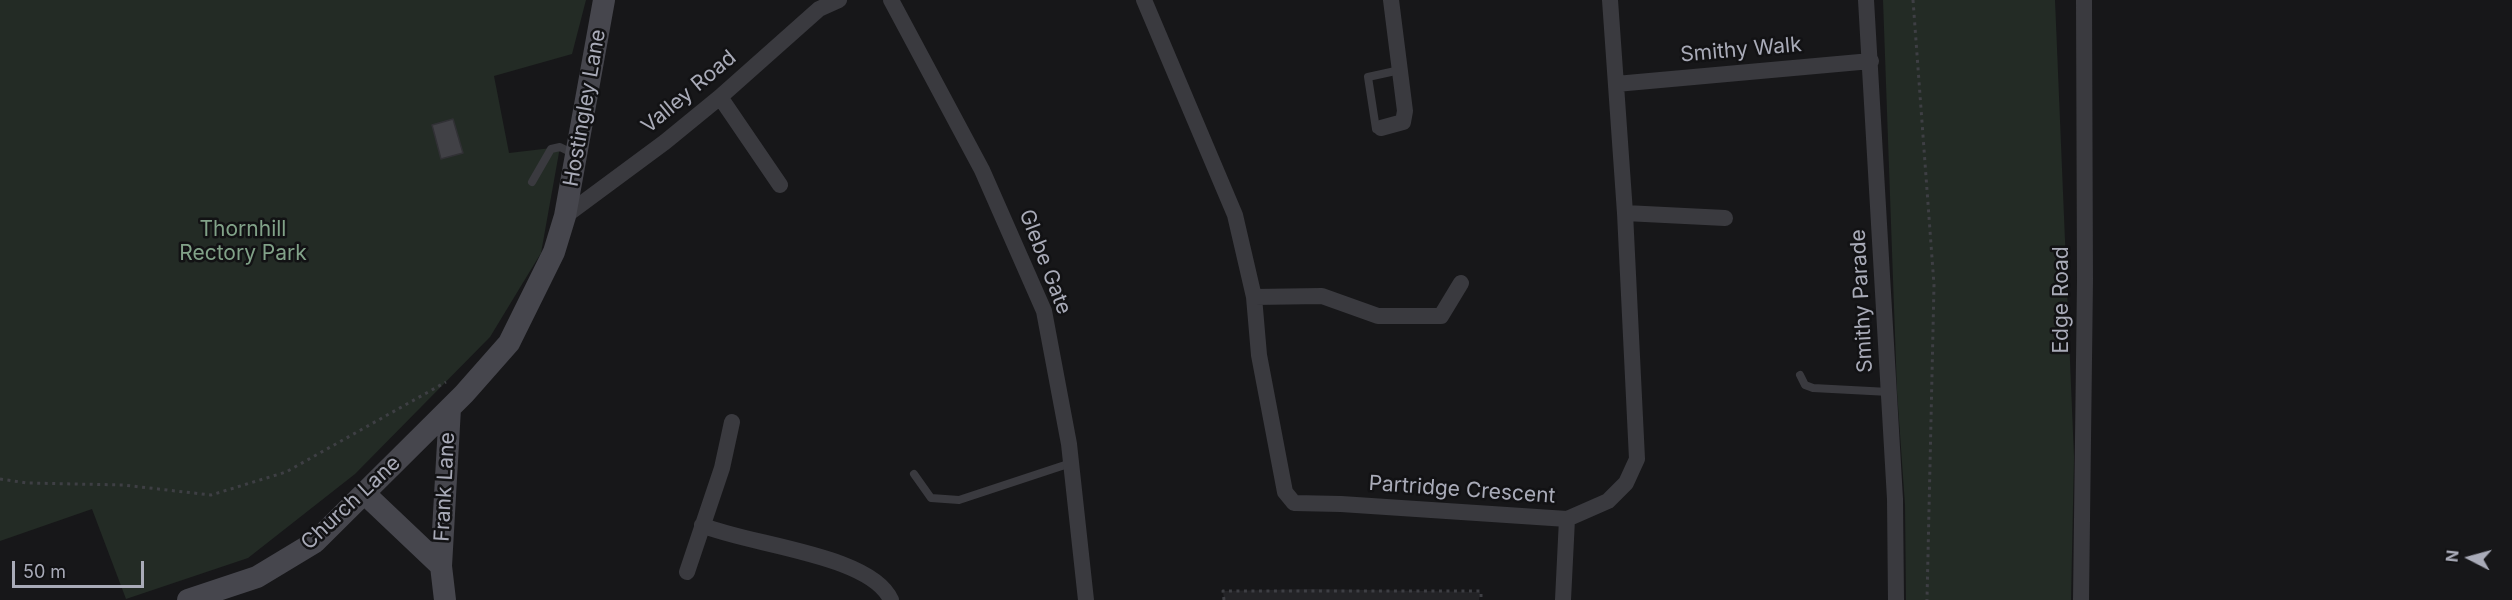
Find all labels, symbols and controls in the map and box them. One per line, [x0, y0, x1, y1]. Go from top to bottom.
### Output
street label: Hostingley Lane [559, 27, 611, 189]
street label: Smithy Walk [1679, 32, 1803, 68]
street label: Valley Road [637, 45, 741, 139]
street label: Glebe Gate [1013, 206, 1077, 318]
park label: Thornhill Rectory Park [179, 217, 307, 267]
street label: Smithy Parade [1846, 229, 1878, 373]
street label: Edge Road [2049, 246, 2075, 354]
street label: Frank Lane [430, 432, 460, 542]
street label: Church Lane [296, 451, 406, 555]
street label: Partridge Crescent [1368, 471, 1556, 509]
north arrow [2440, 528, 2500, 588]
scale bar [15, 549, 147, 587]
text: N [2442, 549, 2463, 563]
text: 50 m [23, 561, 66, 582]

